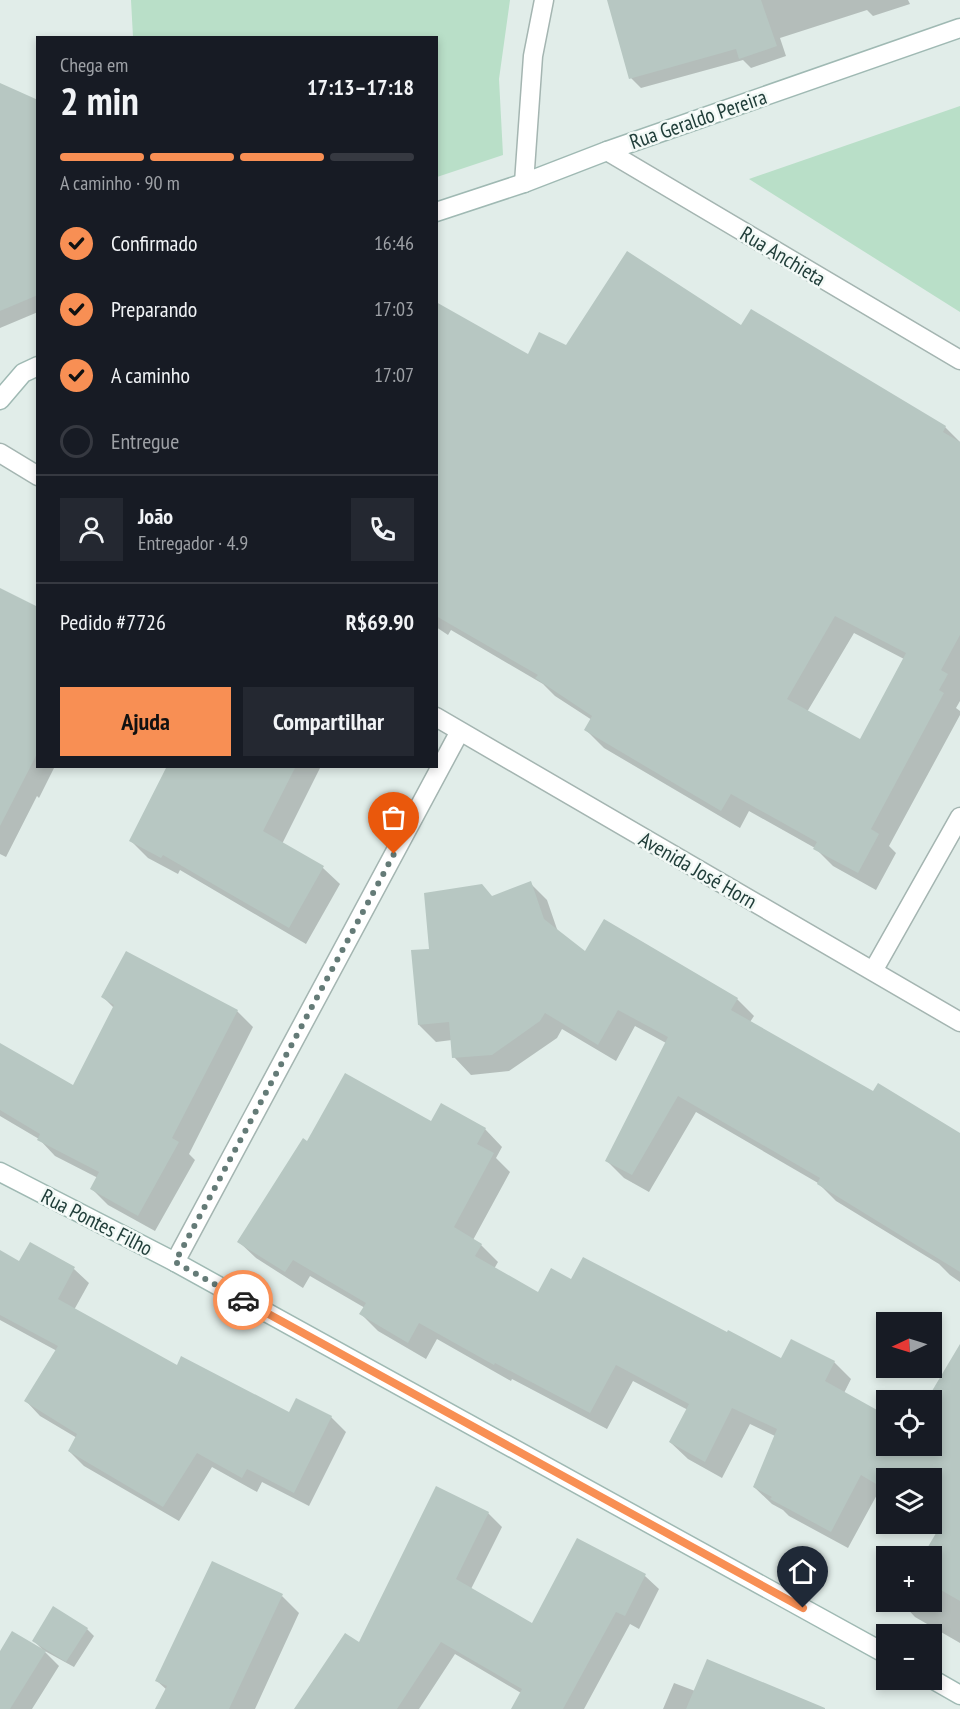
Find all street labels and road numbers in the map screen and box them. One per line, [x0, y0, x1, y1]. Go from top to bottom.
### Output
street label: Rua Geraldo Pereira [626, 83, 770, 155]
street label: Rua Anchieta [735, 220, 831, 292]
street label: Avenida José Horn [634, 825, 762, 915]
street label: Rua Pontes Filho [37, 1182, 157, 1262]

